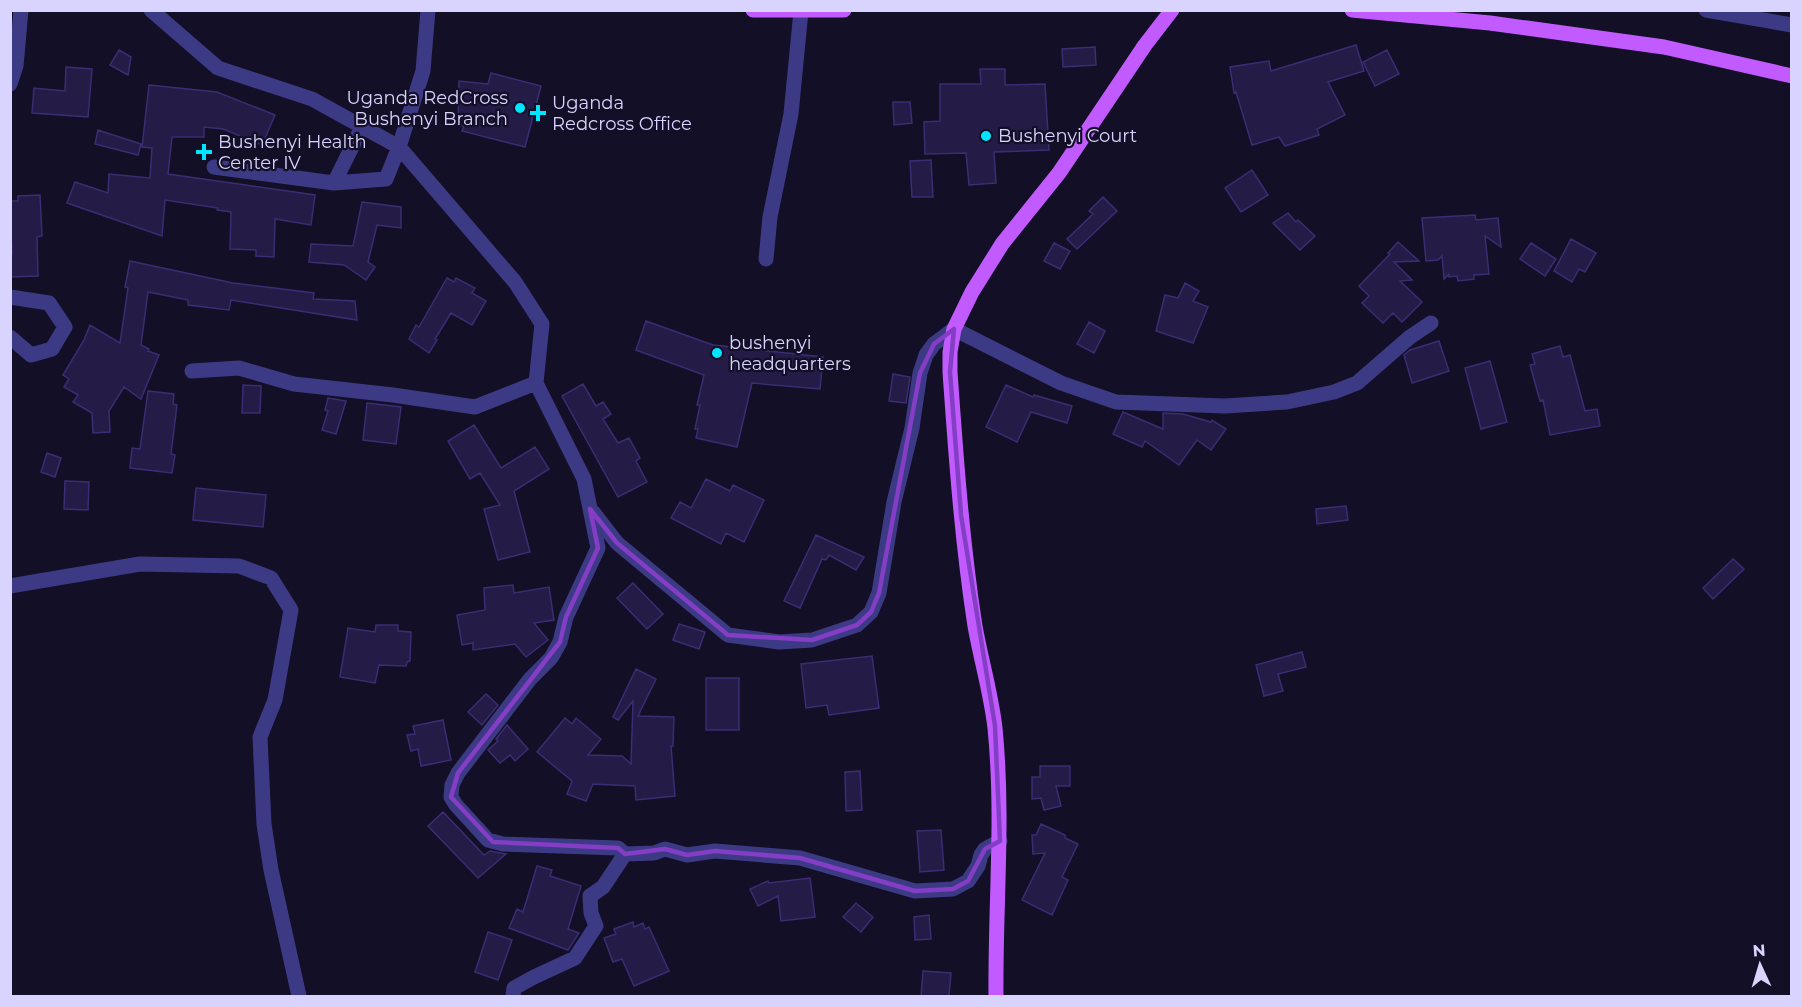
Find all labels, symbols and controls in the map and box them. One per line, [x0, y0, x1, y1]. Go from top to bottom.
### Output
place label: Uganda RedCross Bushenyi Branch [346, 87, 508, 130]
place label: Uganda Redcross Office [552, 92, 692, 135]
marker: Uganda RedCross Bushenyi Branch [513, 101, 527, 115]
marker: Uganda Redcross Office [529, 104, 547, 122]
place label: Bushenyi Court [998, 125, 1137, 147]
marker: Bushenyi Court [979, 129, 993, 143]
place label: Bushenyi Health Center IV [218, 131, 367, 174]
marker: Bushenyi Health Center IV [195, 143, 213, 161]
place label: bushenyi headquarters [729, 332, 851, 375]
marker: bushenyi headquarters [710, 346, 724, 360]
north arrow [1730, 935, 1790, 995]
text: N [1752, 941, 1766, 960]

